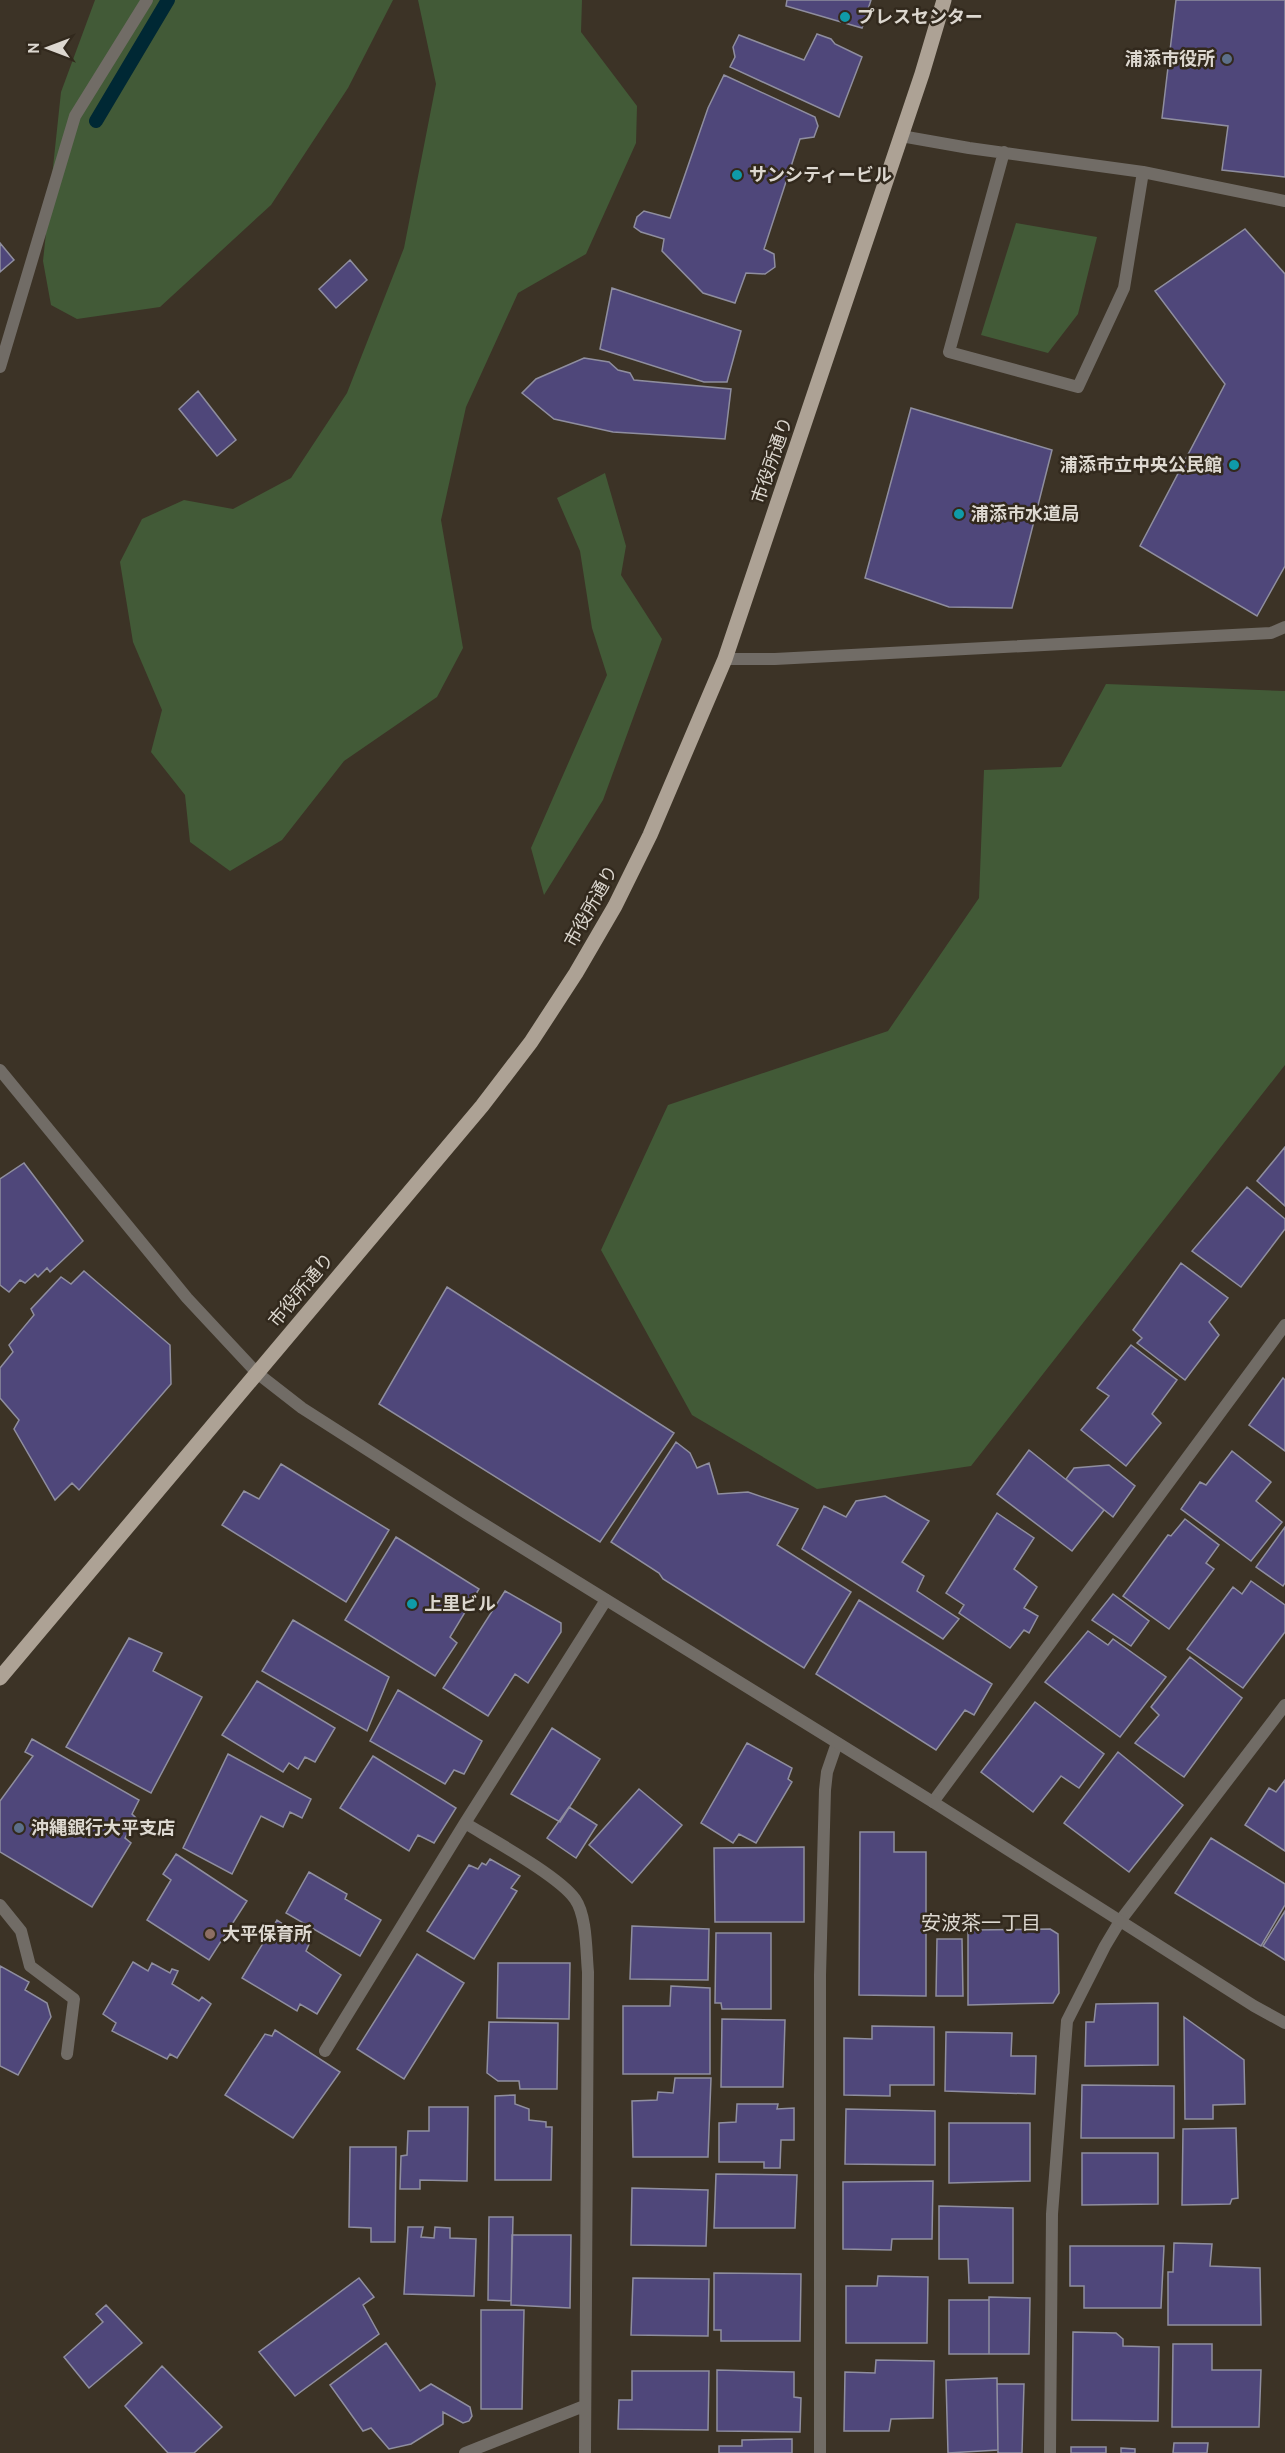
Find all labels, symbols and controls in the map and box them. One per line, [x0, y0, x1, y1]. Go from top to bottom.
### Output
place label: プレスセンター [857, 6, 983, 28]
marker: プレスセンター [838, 10, 852, 24]
north arrow [18, 18, 78, 78]
text: N [24, 42, 43, 54]
place label: 浦添市役所 [1125, 48, 1215, 70]
marker: 浦添市役所 [1220, 52, 1234, 66]
place label: サンシティービル [749, 164, 892, 186]
marker: サンシティービル [730, 168, 744, 182]
street label: 市役所通り [747, 414, 797, 506]
place label: 浦添市立中央公民館 [1060, 454, 1222, 476]
marker: 浦添市立中央公民館 [1227, 458, 1241, 472]
place label: 浦添市水道局 [971, 503, 1079, 525]
marker: 浦添市水道局 [952, 507, 966, 521]
street label: 市役所通り [560, 861, 622, 951]
street label: 市役所通り [264, 1248, 338, 1332]
place label: 上里ビル [424, 1593, 496, 1615]
marker: 上里ビル [405, 1597, 419, 1611]
place label: 沖縄銀行大平支店 [31, 1817, 175, 1839]
marker: 沖縄銀行大平支店 [12, 1821, 26, 1835]
district label: 安波茶一丁目 [921, 1911, 1041, 1935]
place label: 大平保育所 [222, 1923, 312, 1945]
marker: 大平保育所 [203, 1927, 217, 1941]

